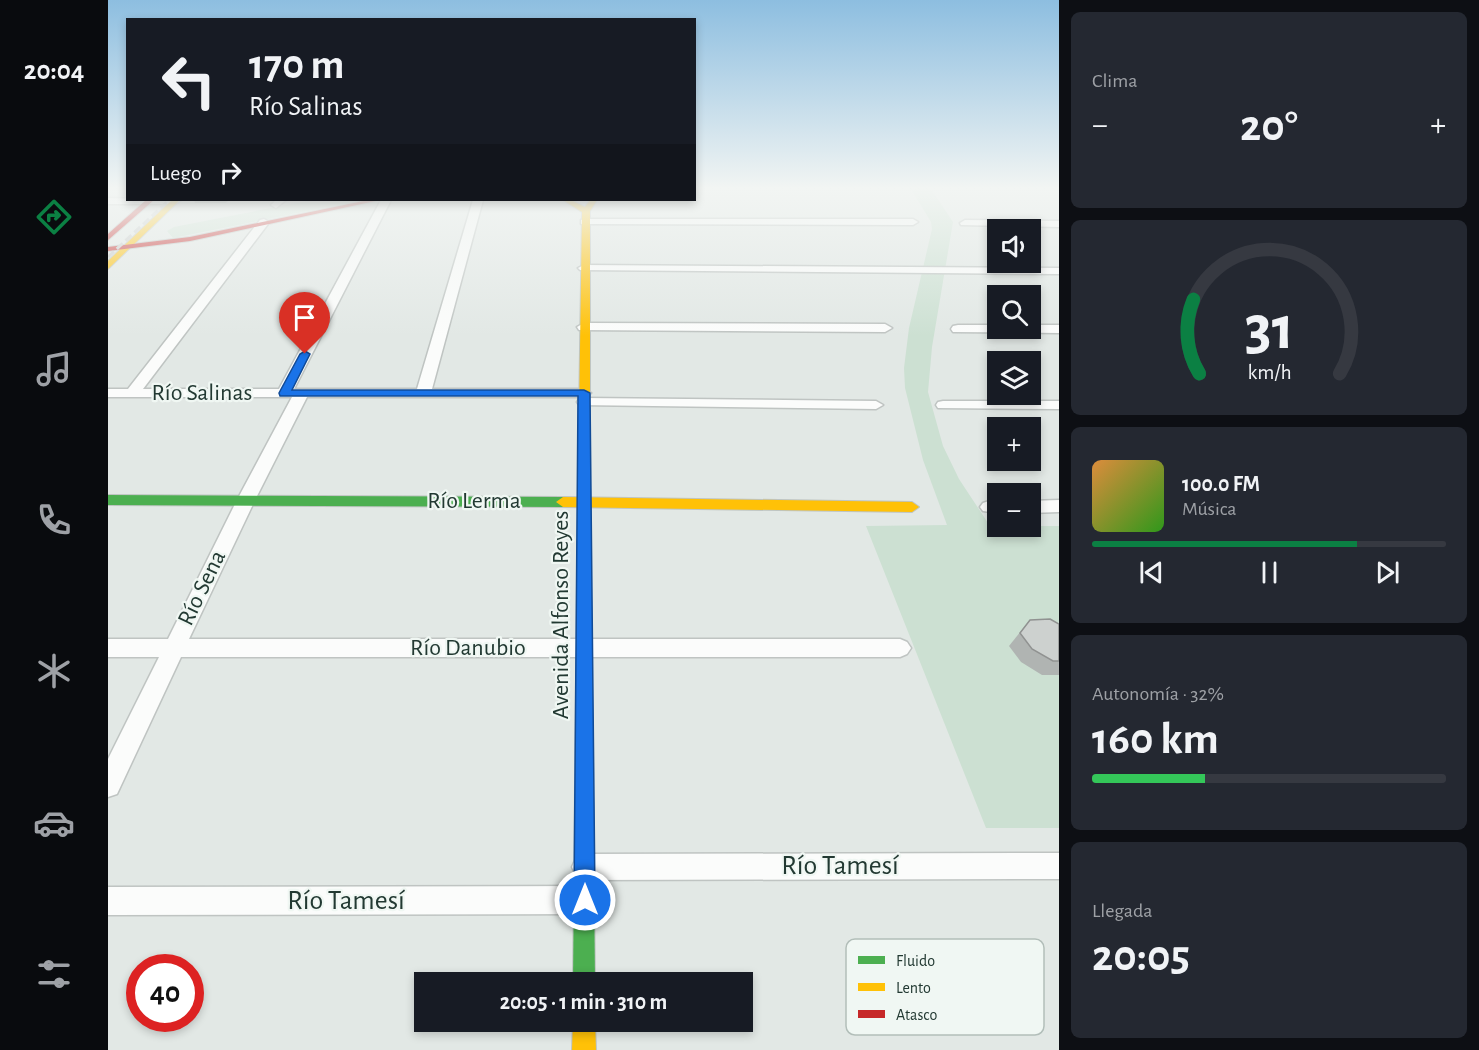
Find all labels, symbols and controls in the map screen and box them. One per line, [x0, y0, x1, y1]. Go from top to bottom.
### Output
icon: left [150, 42, 228, 120]
text: 170 m [249, 44, 344, 86]
text: 20:04 [24, 57, 84, 84]
text: Clima [1092, 71, 1137, 91]
text: Río Salinas [249, 93, 363, 120]
text: 20° [1240, 104, 1298, 149]
text: − [1092, 109, 1108, 142]
text: + [1430, 109, 1446, 142]
icon: right [214, 156, 247, 189]
text: Luego [150, 162, 202, 184]
icon: directions [33, 196, 75, 238]
map controls [987, 219, 1041, 537]
button: sound [987, 219, 1041, 273]
button: search [987, 285, 1041, 339]
pin [279, 292, 330, 354]
text: 31 [1244, 299, 1294, 361]
icon: arrive [288, 301, 321, 334]
icon: music [33, 348, 75, 390]
button: layers [987, 351, 1041, 405]
text: km/h [1247, 363, 1291, 384]
street label: Río Salinas [152, 381, 252, 405]
button: + [987, 417, 1041, 471]
text: 100.0 FM [1182, 473, 1260, 495]
button: − [987, 483, 1041, 537]
street label: Río Lerma [427, 489, 521, 513]
icon: phone [33, 499, 75, 541]
text: Música [1182, 499, 1237, 519]
street label: Avenida Alfonso Reyes [549, 511, 573, 719]
street label: Río Sena [174, 547, 230, 629]
icon: previous [1135, 556, 1168, 589]
icon: pause [1253, 556, 1286, 589]
icon: next [1371, 556, 1404, 589]
street label: Río Danubio [410, 636, 526, 660]
icon: climate [33, 650, 75, 692]
text: Autonomía · 32% [1092, 684, 1224, 704]
text: 160 km [1092, 717, 1219, 762]
icon: car [33, 802, 75, 844]
street label: Río Tamesí [781, 852, 899, 880]
position arrow [553, 868, 617, 932]
street label: Río Tamesí [287, 887, 405, 915]
text: Llegada [1092, 901, 1153, 921]
text: 20:05 [1092, 934, 1190, 979]
legend [846, 939, 1044, 1035]
icon: filters [33, 953, 75, 995]
text: Fluido [896, 953, 935, 969]
speed limit sign: 40 [126, 954, 204, 1032]
text: Lento [896, 980, 931, 996]
text: 20:05 · 1 min · 310 m [500, 991, 667, 1013]
text: Atasco [896, 1007, 938, 1023]

